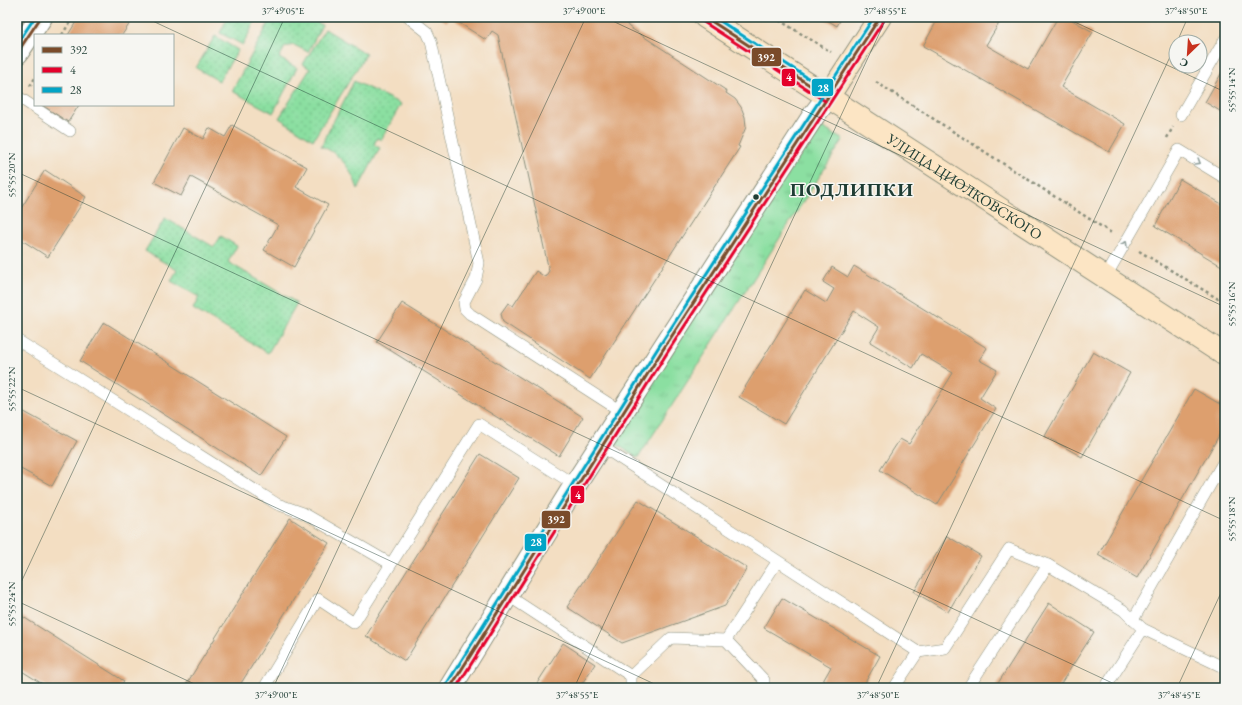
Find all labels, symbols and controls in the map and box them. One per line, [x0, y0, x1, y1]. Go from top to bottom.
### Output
text: 37°49'05"E [262, 4, 305, 17]
text: 37°49'00"E [563, 4, 606, 17]
text: 37°48'55"E [864, 4, 907, 17]
text: 37°48'50"E [1165, 4, 1208, 17]
legend [34, 34, 174, 106]
north arrow [1168, 34, 1208, 74]
text: 392 [70, 42, 88, 58]
line badge: 392 [751, 47, 782, 67]
text: 392 [757, 50, 775, 64]
text: С [1177, 55, 1190, 71]
text: 4 [70, 62, 76, 78]
text: 55°55'14"N [1225, 67, 1238, 112]
line badge: 4 [781, 68, 796, 87]
text: 4 [786, 70, 792, 84]
line badge: 28 [811, 78, 834, 97]
text: 28 [817, 81, 829, 95]
text: 28 [70, 82, 82, 98]
street label: УЛИЦА ЦИОЛКОВСКОГО [883, 128, 1046, 243]
text: 55°55'20"N [5, 152, 18, 197]
one-way arrow [1194, 157, 1201, 164]
district label: ПОДЛИПКИ [790, 177, 914, 202]
unlabelled marker [751, 192, 761, 202]
one-way arrow [1120, 241, 1127, 248]
text: 55°55'16"N [1225, 281, 1238, 326]
text: 55°55'22"N [5, 366, 18, 411]
line badge: 4 [570, 485, 585, 504]
text: 4 [575, 488, 581, 502]
text: 55°55'18"N [1225, 496, 1238, 541]
line badge: 392 [541, 510, 571, 529]
text: 392 [547, 512, 565, 526]
line badge: 28 [524, 533, 547, 552]
text: 28 [530, 535, 542, 549]
text: 55°55'24"N [5, 581, 18, 626]
text: 37°49'00"E [255, 688, 298, 701]
text: 37°48'55"E [556, 688, 599, 701]
text: 37°48'50"E [857, 688, 900, 701]
text: 37°48'45"E [1158, 688, 1201, 701]

